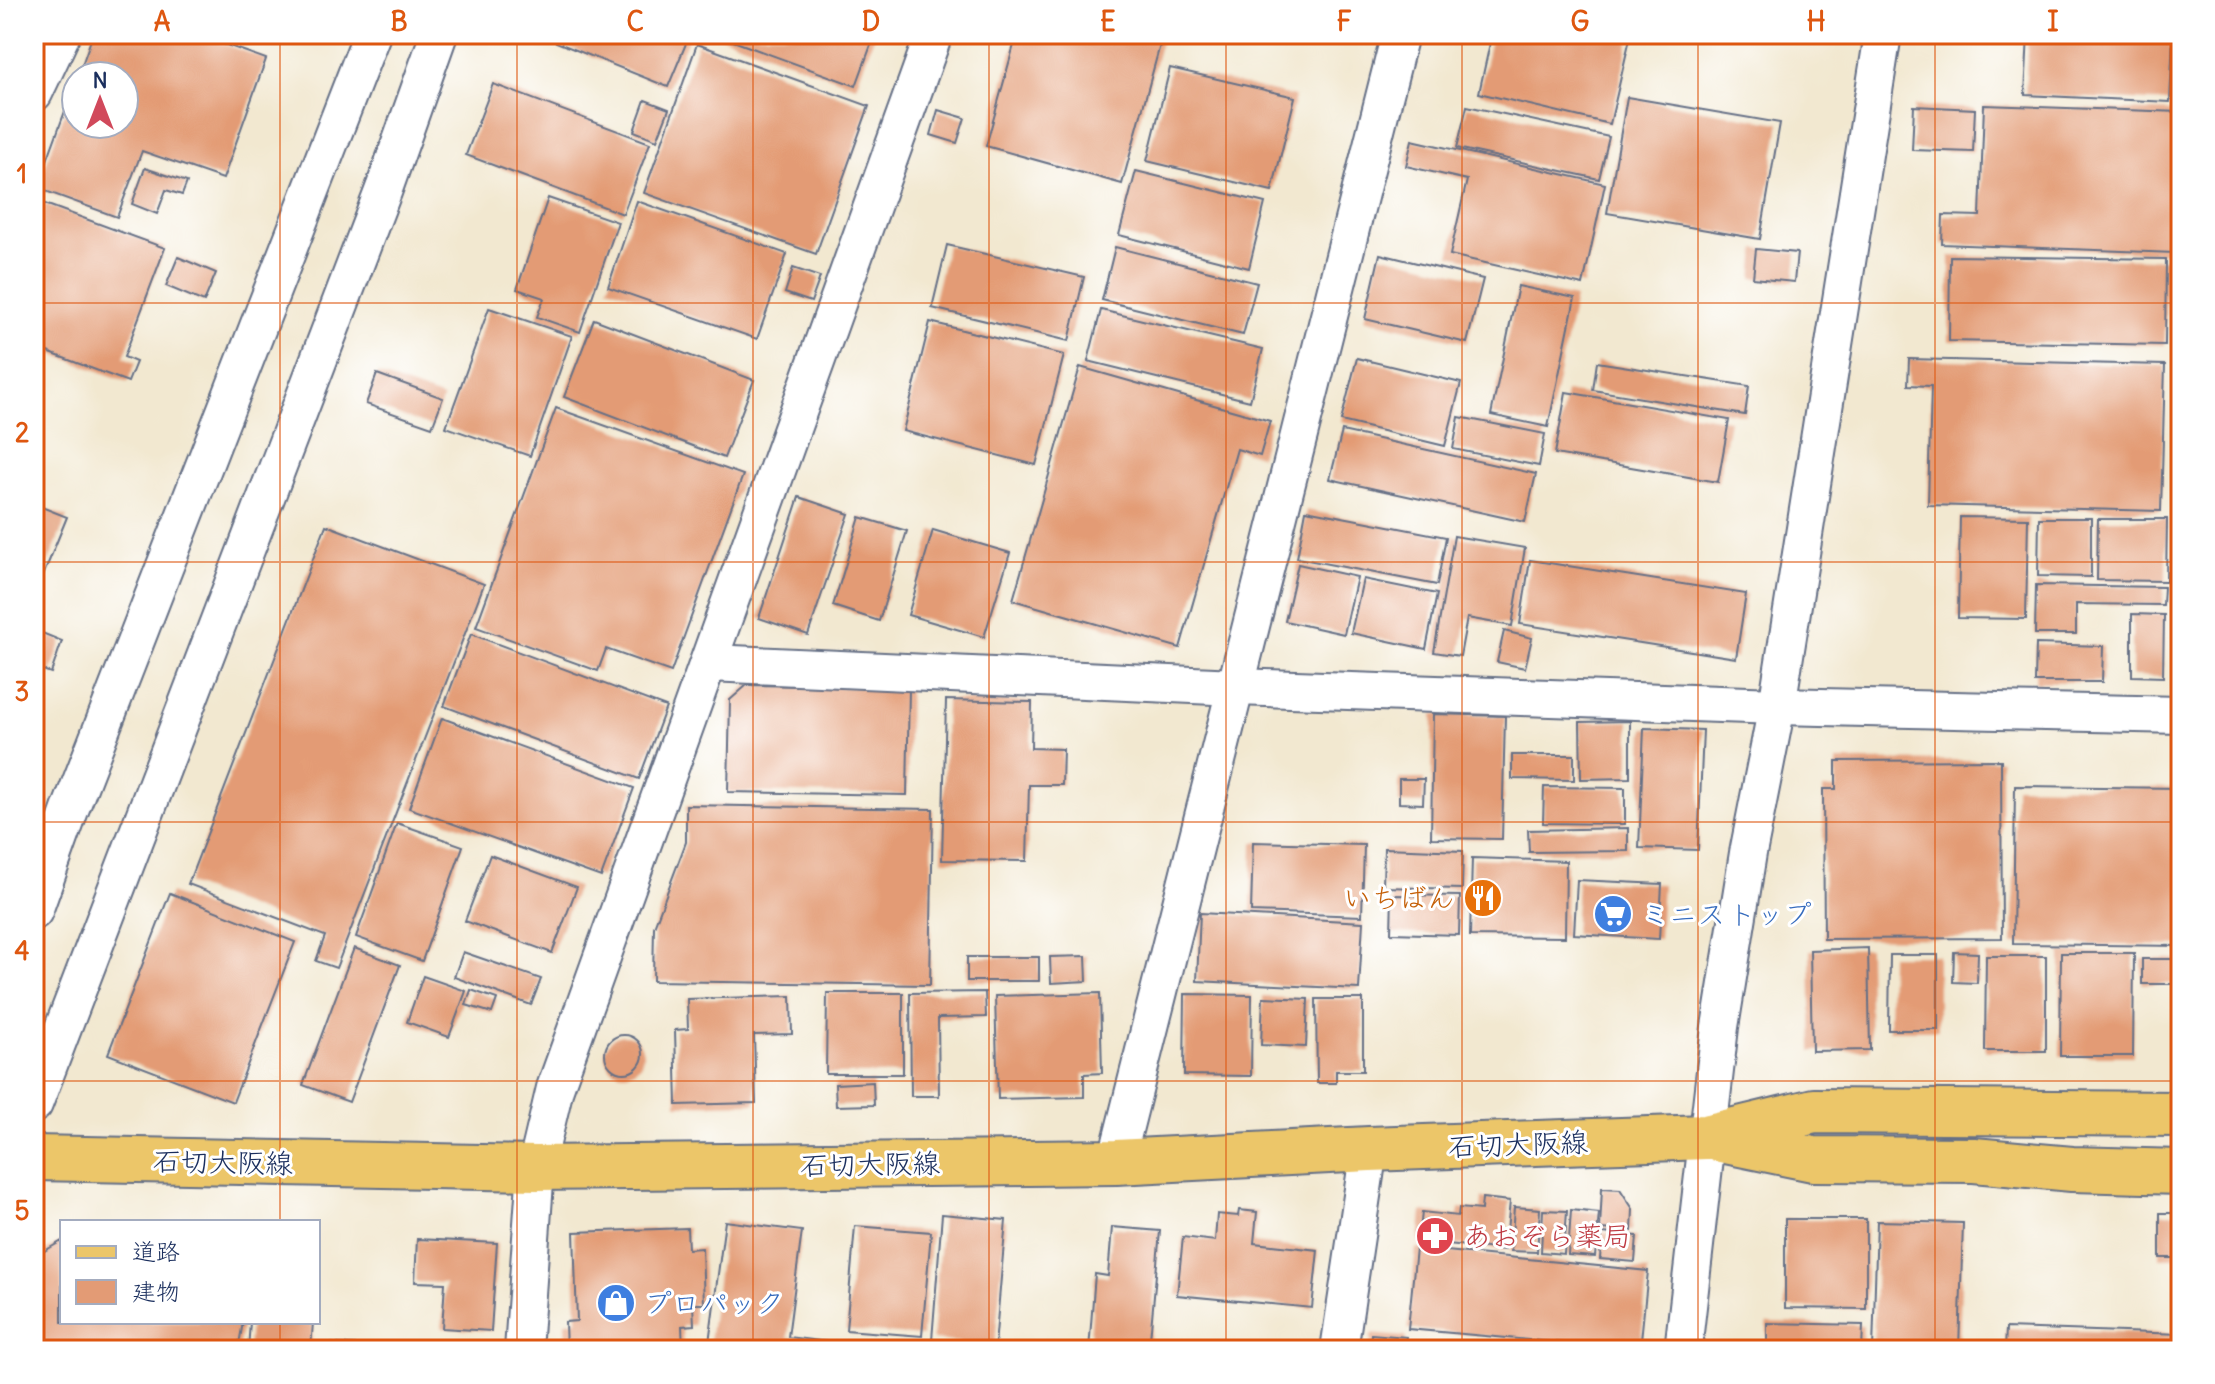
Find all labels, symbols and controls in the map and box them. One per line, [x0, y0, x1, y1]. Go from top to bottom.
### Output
text: A [154, 5, 171, 38]
text: B [390, 5, 408, 38]
text: C [626, 5, 644, 38]
text: D [862, 5, 880, 38]
text: E [1100, 5, 1116, 38]
text: F [1337, 5, 1352, 38]
text: G [1571, 5, 1590, 38]
text: H [1807, 5, 1825, 38]
text: I [2047, 5, 2059, 38]
north arrow [60, 60, 140, 140]
text: N [92, 66, 108, 94]
text: 1 [17, 157, 27, 190]
text: 2 [15, 416, 29, 449]
text: 3 [15, 675, 29, 708]
restaurant icon: いちばん [1462, 877, 1504, 919]
place label: いちばん [1343, 880, 1455, 916]
supermarket icon: ミニストップ [1592, 893, 1634, 935]
place label: ミニストップ [1641, 896, 1812, 932]
text: 4 [14, 934, 30, 967]
street label: 石切大阪線 [1447, 1124, 1589, 1164]
street label: 石切大阪線 [153, 1143, 293, 1181]
street label: 石切大阪線 [800, 1145, 940, 1183]
text: 5 [15, 1194, 30, 1227]
pharmacy icon: あおぞら薬局 [1414, 1215, 1456, 1257]
place label: あおぞら薬局 [1463, 1218, 1631, 1254]
legend [60, 1220, 320, 1324]
text: 道路 [132, 1236, 180, 1266]
text: 建物 [132, 1276, 180, 1306]
shop icon: プロパック [595, 1282, 637, 1324]
place label: プロパック [644, 1285, 784, 1321]

